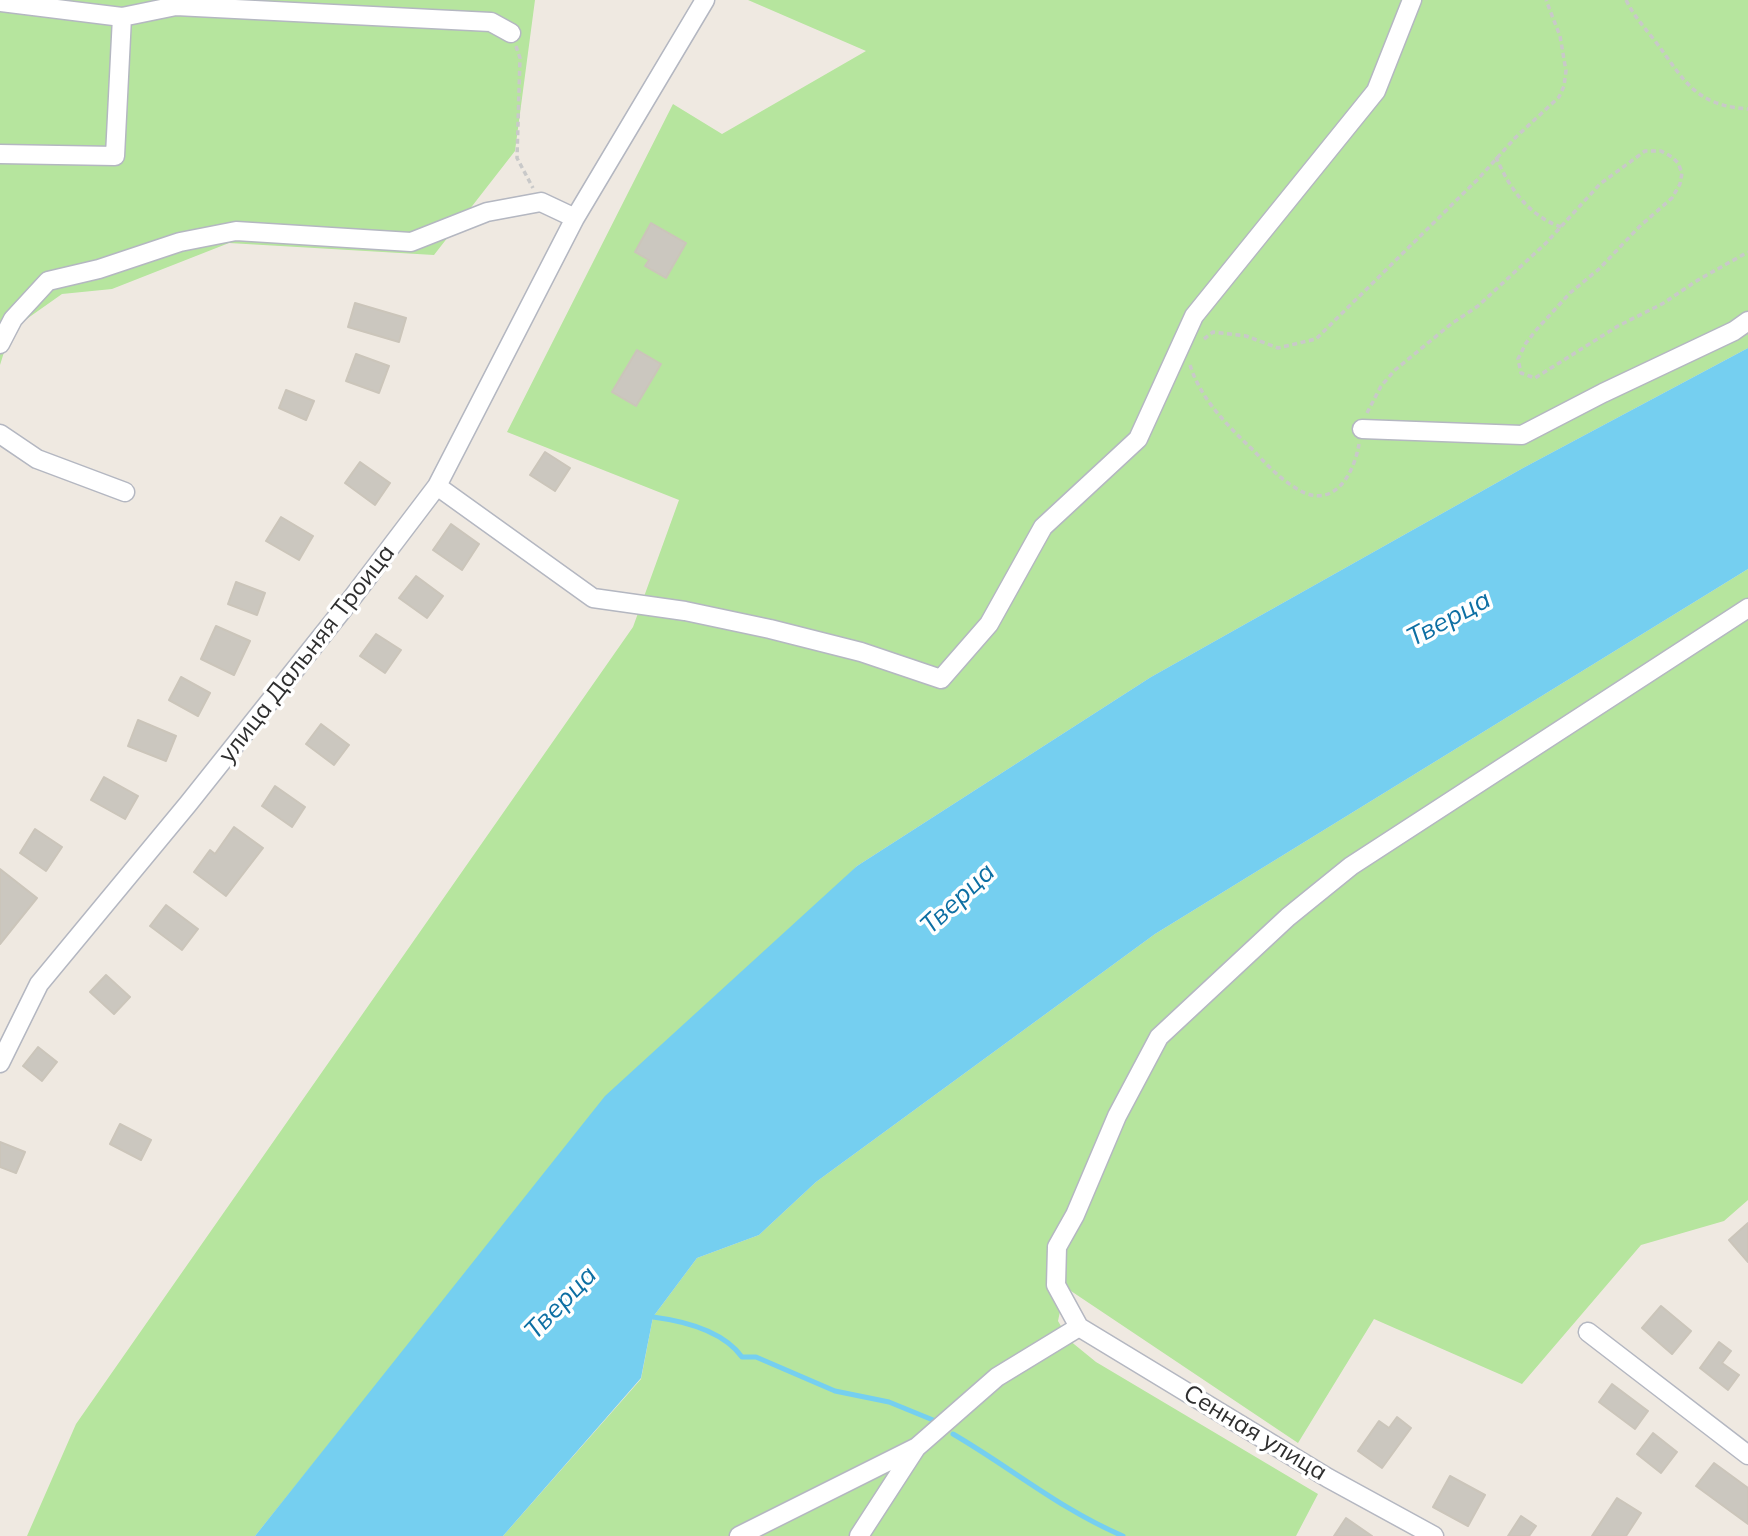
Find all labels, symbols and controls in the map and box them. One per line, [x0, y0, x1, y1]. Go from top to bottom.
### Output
street label: улица Дальняя Троица [213, 539, 401, 769]
water label: Тверца [1402, 584, 1496, 654]
water label: Тверца [914, 857, 1002, 941]
water label: Тверца [518, 1260, 604, 1346]
street label: Сенная улица [1178, 1379, 1332, 1487]

